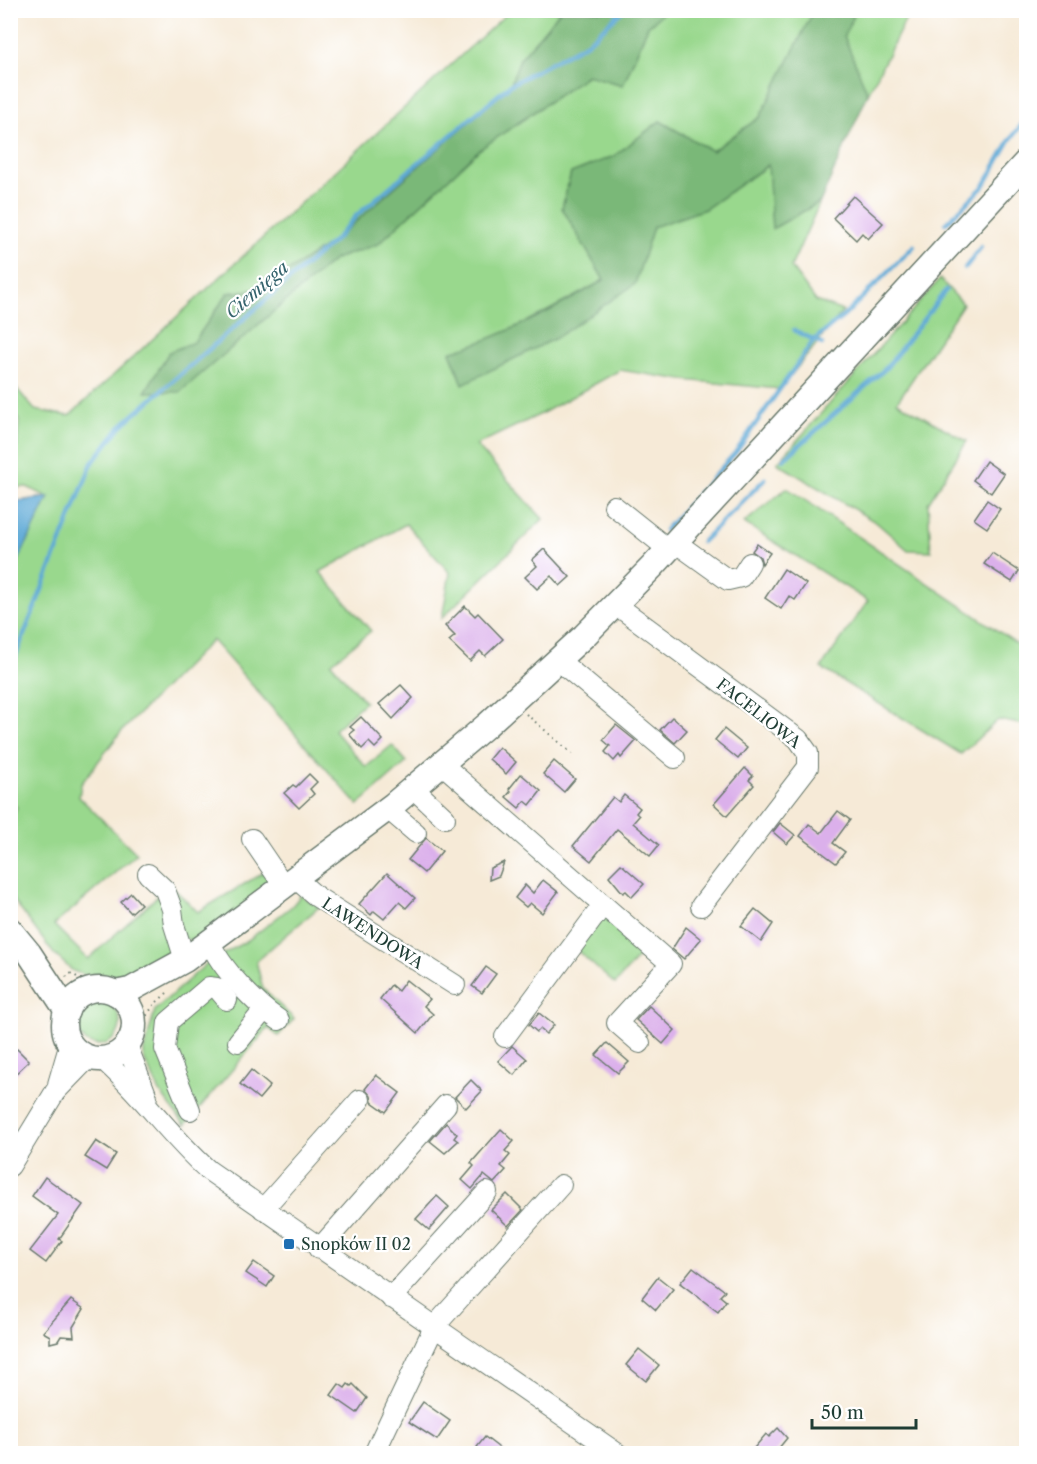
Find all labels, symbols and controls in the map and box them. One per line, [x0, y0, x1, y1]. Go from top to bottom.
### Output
water label: Ciemięga [221, 256, 293, 323]
street label: FACELIOWA [713, 674, 806, 753]
street label: LAWENDOWA [319, 893, 428, 974]
place label: Snopków II 02 [301, 1234, 411, 1254]
marker: Snopków II 02 [282, 1237, 296, 1251]
scale bar [812, 1392, 916, 1430]
text: 50 m [821, 1402, 864, 1424]

